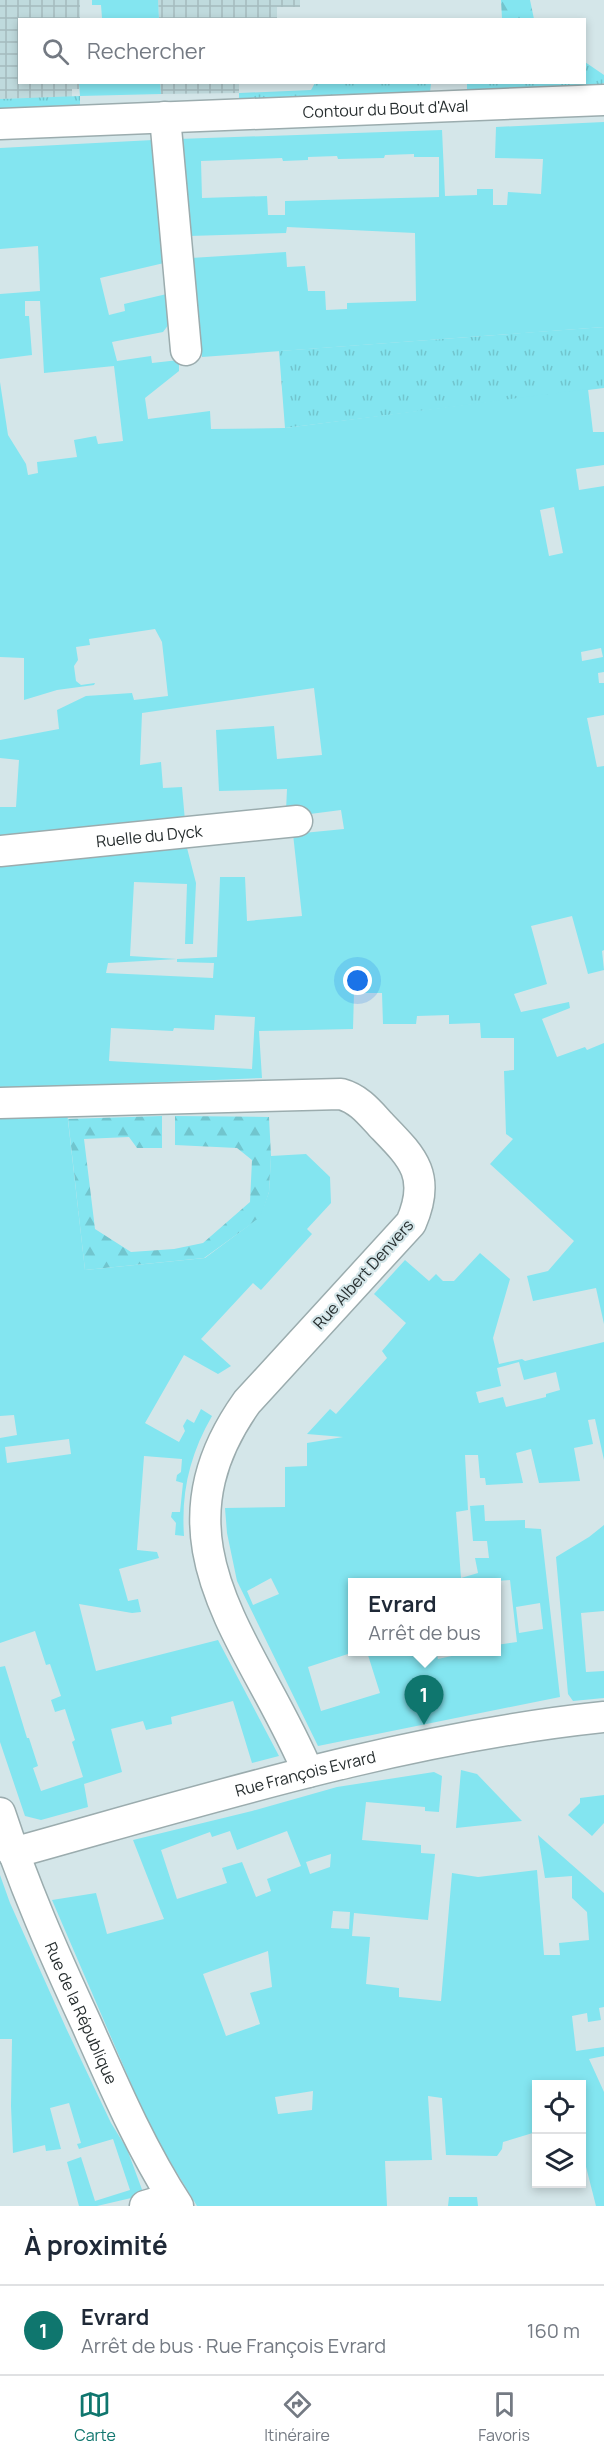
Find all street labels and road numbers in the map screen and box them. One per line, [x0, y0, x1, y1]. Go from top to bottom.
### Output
street label: Contour du Bout d'Aval [302, 94, 469, 123]
street label: Ruelle du Dyck [95, 820, 205, 852]
street label: Rue Albert Denvers [308, 1214, 418, 1334]
street label: Rue François Evrard [233, 1745, 378, 1802]
street label: Rue de la République [40, 1938, 123, 2088]

